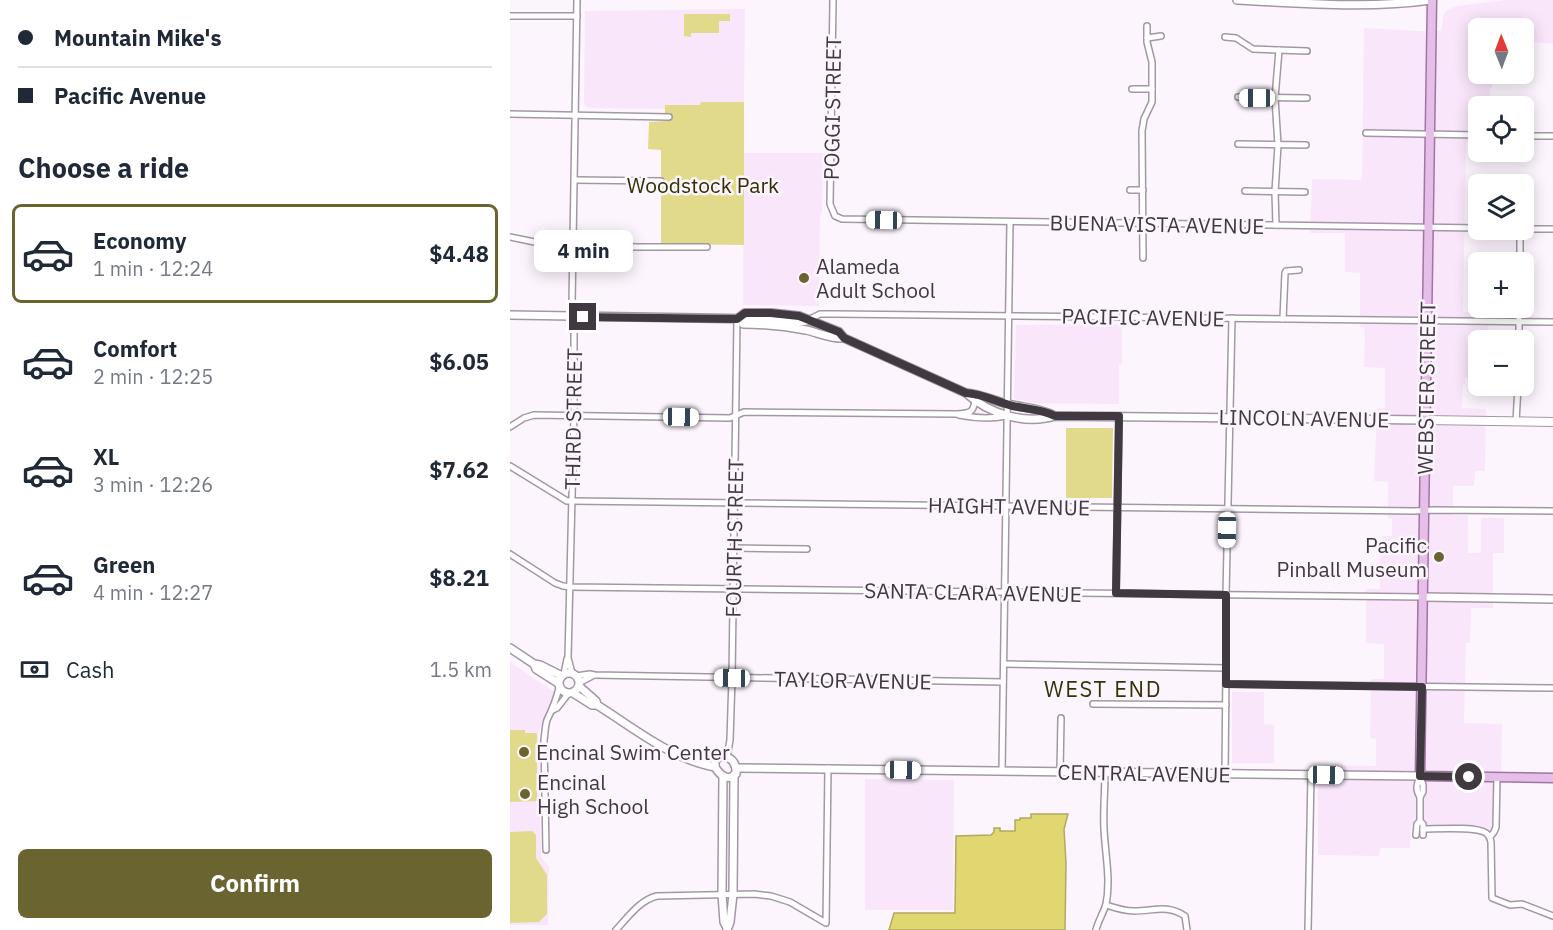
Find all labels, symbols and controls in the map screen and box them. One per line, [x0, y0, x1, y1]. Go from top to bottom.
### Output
north arrow [1468, 18, 1534, 84]
map controls [1468, 18, 1534, 396]
text: Mountain Mike's [54, 23, 222, 52]
street label: POGGI STREET [817, 36, 847, 180]
text: Pacific Avenue [54, 81, 206, 110]
car [1239, 89, 1275, 107]
button: locate [1468, 96, 1534, 162]
text: Choose a ride [18, 150, 189, 185]
park label: Woodstock Park [627, 171, 779, 199]
button: layers [1468, 174, 1534, 240]
street label: BUENA VISTA AVENUE [1049, 208, 1265, 240]
car [866, 211, 902, 229]
text: Economy [93, 226, 187, 255]
icon: car [21, 227, 75, 281]
callout: 4 min [533, 230, 632, 272]
text: 4 min [557, 237, 610, 264]
text: $4.48 [429, 239, 489, 268]
place label: Alameda Adult School [816, 252, 936, 304]
button: + [1468, 252, 1534, 318]
text: 1 min · 12:24 [93, 255, 213, 282]
marker: Alameda Adult School [797, 271, 811, 285]
street label: WEBSTER STREET [1410, 301, 1442, 475]
street label: PACIFIC AVENUE [1061, 302, 1225, 332]
route end [569, 303, 596, 330]
button: − [1468, 330, 1534, 396]
text: Comfort [93, 334, 177, 363]
icon: car [21, 335, 75, 389]
text: $6.05 [429, 347, 489, 376]
street label: THIRD STREET [558, 348, 588, 490]
text: 2 min · 12:25 [93, 363, 213, 390]
street label: LINCOLN AVENUE [1218, 403, 1390, 433]
car [663, 408, 699, 426]
text: XL [93, 442, 119, 471]
icon: car [21, 443, 75, 497]
text: $7.62 [429, 455, 489, 484]
street label: FOURTH STREET [719, 458, 749, 618]
text: 3 min · 12:26 [93, 471, 213, 498]
street label: HAIGHT AVENUE [928, 491, 1090, 521]
car [1218, 512, 1236, 548]
place label: Pacific Pinball Museum [1276, 531, 1427, 583]
text: Green [93, 550, 155, 579]
marker: Pacific Pinball Museum [1432, 550, 1446, 564]
icon: car [21, 551, 75, 605]
text: $8.21 [429, 563, 489, 592]
street label: SANTA CLARA AVENUE [864, 576, 1082, 608]
text: 4 min · 12:27 [93, 579, 213, 606]
icon: cash [18, 653, 51, 686]
text: Cash [66, 655, 115, 684]
text: 1.5 km [430, 656, 492, 683]
street label: TAYLOR AVENUE [774, 665, 932, 695]
car [714, 669, 750, 687]
district label: WEST END [1044, 674, 1162, 703]
place label: Encinal Swim Center [536, 738, 730, 766]
marker: Encinal Swim Center [517, 745, 531, 759]
street label: CENTRAL AVENUE [1057, 757, 1231, 789]
car [885, 761, 921, 779]
route start [1455, 763, 1482, 790]
car [1308, 766, 1344, 784]
place label: Encinal High School [537, 768, 649, 820]
marker: Encinal High School [518, 787, 532, 801]
button: Confirm [18, 849, 492, 918]

